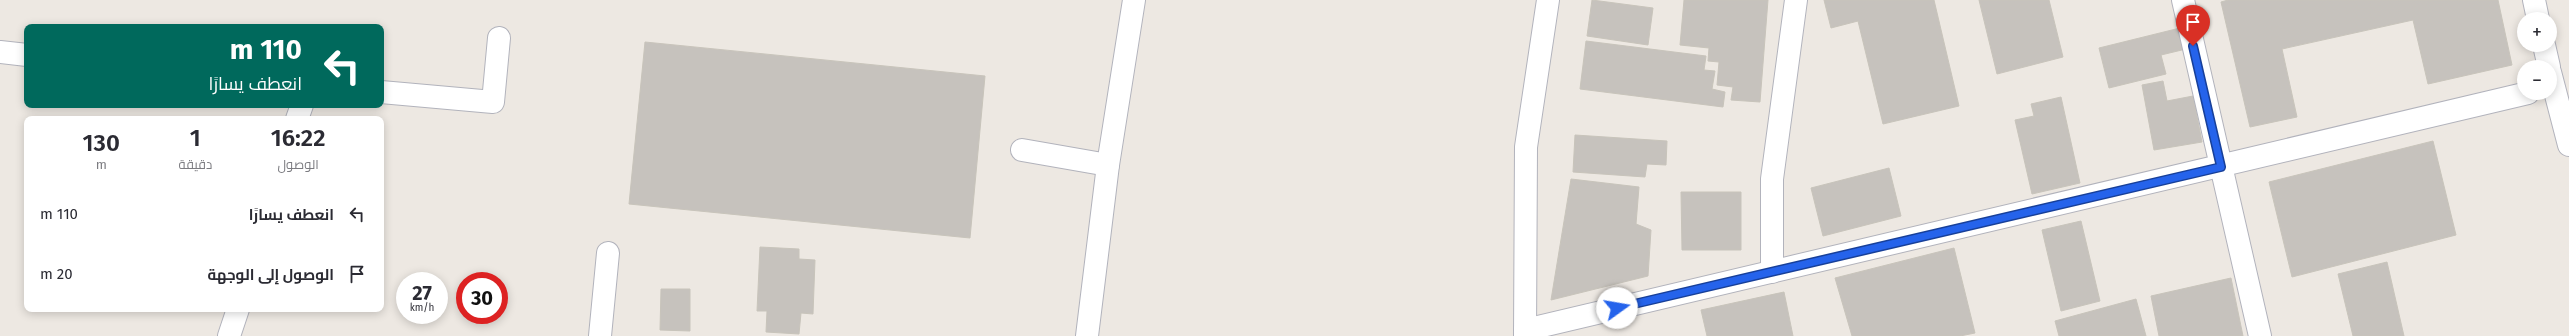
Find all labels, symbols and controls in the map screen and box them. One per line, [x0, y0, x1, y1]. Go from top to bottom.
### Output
pin [2176, 5, 2210, 46]
icon: arrive [2182, 11, 2204, 33]
map controls [2517, 12, 2557, 100]
button: + [2517, 12, 2557, 52]
text: 110 m [230, 33, 302, 66]
icon: left [316, 40, 368, 92]
button: − [2517, 60, 2557, 100]
text: انعطف يسارًا [208, 73, 302, 95]
text: 1 [190, 124, 201, 152]
text: 16:22 [271, 124, 325, 152]
text: 130 [83, 129, 120, 157]
text: m [96, 157, 107, 172]
text: دقيقة [178, 157, 212, 172]
text: الوصول [277, 157, 319, 172]
icon: left [346, 203, 368, 225]
text: 110 m [40, 205, 78, 223]
text: انعطف يسارًا [249, 206, 334, 224]
icon: arrive [346, 263, 368, 285]
text: 20 m [40, 265, 73, 283]
text: الوصول إلى الوجهة [207, 266, 334, 284]
speed limit sign: 30 [456, 272, 508, 324]
text: 27 [412, 281, 432, 305]
position arrow [1596, 287, 1638, 329]
text: km/h [410, 302, 434, 314]

